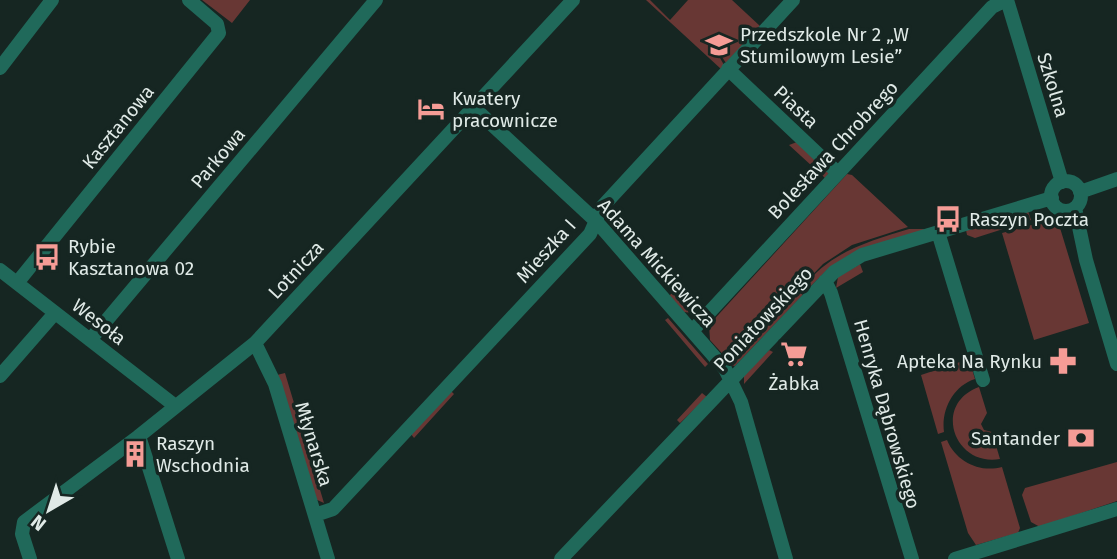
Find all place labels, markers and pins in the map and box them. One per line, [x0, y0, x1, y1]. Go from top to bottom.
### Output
place label: Przedszkole Nr 2 „W Stumilowym Lesie” [740, 23, 909, 68]
school or university icon: Przedszkole Nr 2 „W Stumilowym Lesie” [704, 30, 734, 60]
place label: Kwatery pracownicze [452, 87, 558, 132]
hotel icon: Kwatery pracownicze [416, 94, 446, 124]
bus stop icon: Raszyn Poczta [933, 204, 963, 234]
place label: Raszyn Poczta [969, 208, 1089, 231]
place label: Rybie Kasztanowa 02 [68, 235, 194, 280]
bus stop icon: Rybie Kasztanowa 02 [32, 242, 62, 272]
supermarket icon: Żabka [779, 339, 809, 369]
pharmacy icon: Apteka Na Rynku [1048, 346, 1078, 376]
place label: Apteka Na Rynku [897, 350, 1042, 373]
place label: Żabka [768, 372, 820, 395]
bank icon: Santander [1066, 423, 1096, 453]
place label: Santander [971, 427, 1061, 450]
place label: Raszyn Wschodnia [156, 432, 250, 477]
building icon: Raszyn Wschodnia [120, 439, 150, 469]

